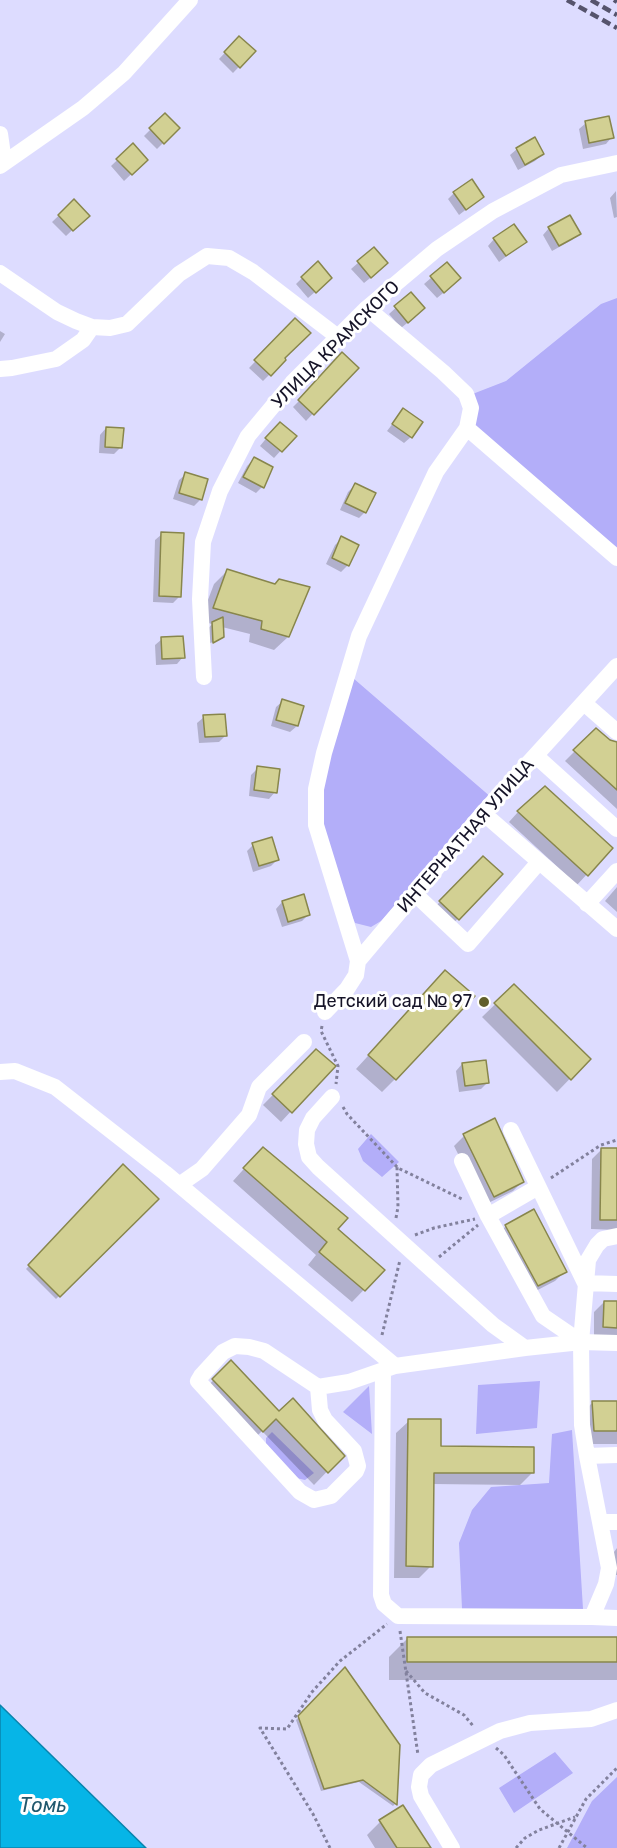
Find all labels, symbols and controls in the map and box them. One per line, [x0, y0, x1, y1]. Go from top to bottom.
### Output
street label: УЛИЦА КРАМСКОГО [268, 277, 404, 413]
street label: ИНТЕРНАТНАЯ УЛИЦА [393, 755, 539, 917]
place label: Детский сад № 97 [314, 991, 472, 1013]
marker: Детский сад № 97 [477, 995, 491, 1009]
water label: Томь [20, 1794, 66, 1818]

